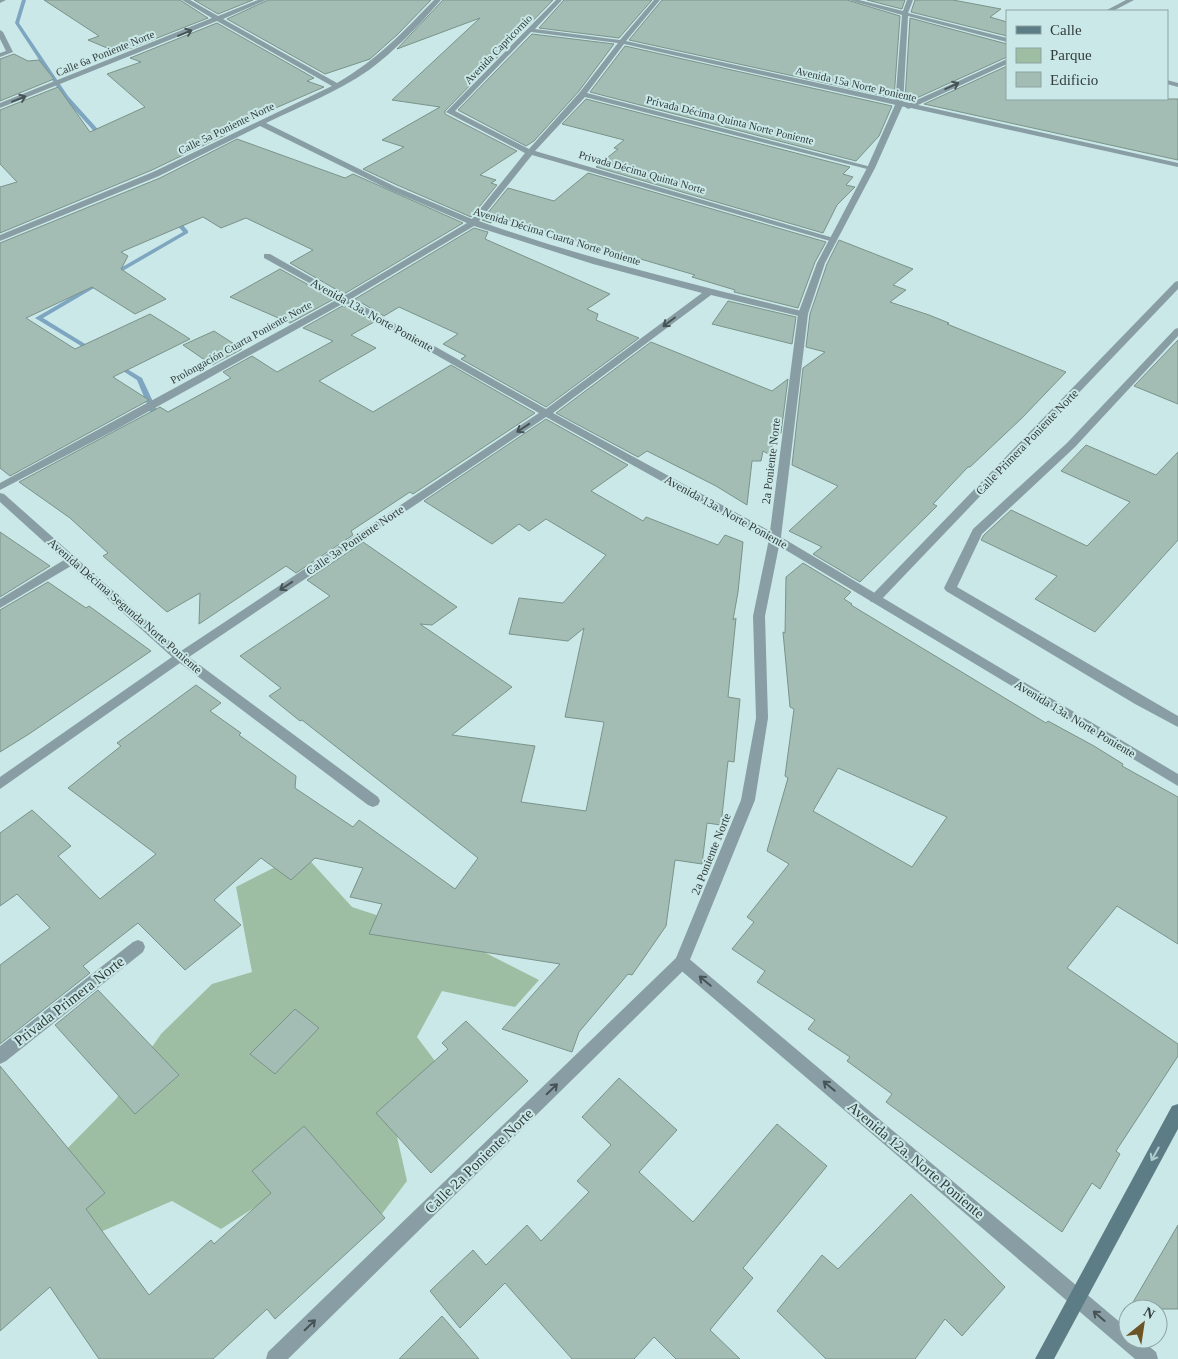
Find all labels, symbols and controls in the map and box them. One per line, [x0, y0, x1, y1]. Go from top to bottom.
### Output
legend [1006, 10, 1168, 100]
street label: Avenida Capricornio [462, 11, 535, 86]
text: Calle [1050, 22, 1082, 38]
one-way arrow [177, 27, 192, 37]
street label: Calle 6a Poniente Norte [54, 28, 156, 78]
text: Parque [1050, 47, 1092, 63]
street label: Avenida 15a Norte Poniente [794, 64, 918, 104]
text: Edificio [1050, 72, 1098, 88]
one-way arrow [944, 81, 959, 90]
street label: Privada Décima Quinta Norte Poniente [645, 93, 815, 147]
one-way arrow [11, 94, 26, 103]
street label: Calle 5a Poniente Norte [176, 99, 276, 156]
street label: Privada Décima Quinta Norte [577, 148, 707, 196]
street label: Avenida Décima Cuarta Norte Poniente [472, 205, 642, 267]
street label: Avenida 13a. Norte Poniente [308, 275, 436, 355]
street label: Prolongación Cuarta Poniente Norte [168, 298, 314, 386]
one-way arrow [662, 317, 676, 327]
street label: Calle Primera Poniente Norte [973, 386, 1081, 498]
street label: 2a Poniente Norte [759, 417, 783, 505]
one-way arrow [517, 423, 531, 433]
street label: Avenida 13a. Norte Poniente [662, 472, 790, 552]
street label: Calle 3a Poniente Norte [303, 502, 407, 578]
street label: Avenida Décima Segunda Norte Poniente [45, 535, 205, 677]
one-way arrow [280, 582, 294, 592]
street label: Avenida 13a. Norte Poniente [1012, 677, 1138, 761]
street label: 2a Poniente Norte [688, 811, 734, 897]
street label: Privada Primera Norte [11, 953, 127, 1049]
one-way arrow [698, 975, 711, 987]
one-way arrow [822, 1080, 835, 1092]
one-way arrow [545, 1084, 557, 1096]
street label: Avenida 12a. Norte Poniente [845, 1098, 988, 1222]
street label: Calle 2a Poniente Norte [422, 1105, 536, 1217]
one-way arrow [1150, 1147, 1160, 1162]
north arrow [1118, 1299, 1168, 1349]
text: N [1141, 1304, 1157, 1322]
one-way arrow [1093, 1310, 1106, 1321]
one-way arrow [304, 1319, 316, 1331]

